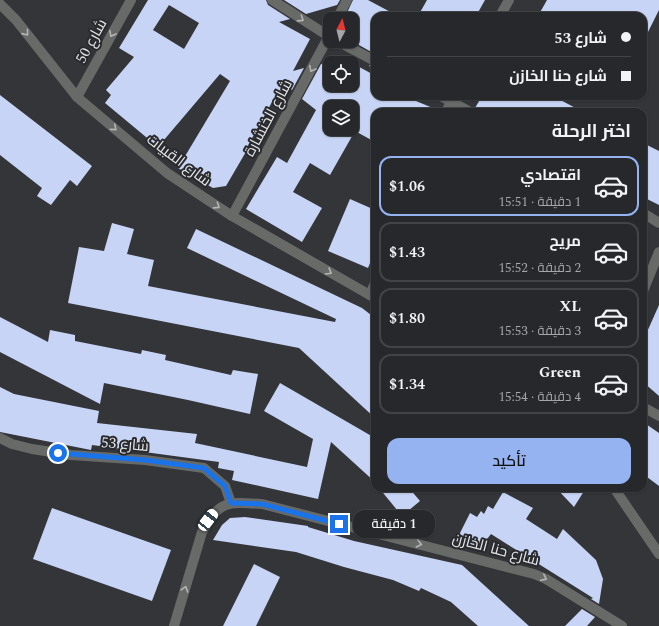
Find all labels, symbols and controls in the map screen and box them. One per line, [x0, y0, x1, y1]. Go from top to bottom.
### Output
north arrow [323, 12, 359, 48]
map controls [323, 12, 359, 136]
one-way arrow [297, 14, 304, 22]
street label: شارع 50 [70, 15, 113, 68]
text: شارع 53 [554, 27, 607, 50]
one-way arrow [21, 28, 28, 36]
one-way arrow [110, 30, 117, 37]
button: locate [323, 56, 359, 92]
one-way arrow [309, 64, 316, 72]
text: شارع حنا الخازن [509, 65, 607, 88]
street label: شارع الخنشارة [238, 76, 298, 161]
button: layers [323, 100, 359, 136]
text: اختر الرحلة [552, 118, 631, 145]
one-way arrow [109, 124, 116, 131]
street label: شارع القبيات [142, 128, 216, 192]
text: اقتصادي [521, 164, 581, 187]
icon: car [593, 168, 629, 204]
text: $1.06 [389, 175, 425, 198]
text: 1 دقيقة · 15:51 [498, 192, 581, 212]
one-way arrow [213, 202, 220, 209]
text: مريح [549, 230, 581, 253]
icon: car [593, 234, 629, 270]
text: $1.43 [389, 241, 425, 264]
text: 2 دقيقة · 15:52 [498, 258, 581, 278]
one-way arrow [325, 267, 333, 274]
text: XL [560, 295, 581, 318]
icon: car [593, 300, 629, 336]
text: $1.80 [389, 307, 425, 330]
text: 3 دقيقة · 15:53 [498, 321, 581, 341]
text: Green [539, 361, 581, 384]
icon: car [593, 366, 629, 402]
text: $1.34 [389, 373, 425, 396]
text: 4 دقيقة · 15:54 [498, 387, 581, 407]
street label: شارع 53 [100, 431, 150, 458]
button: تأكيد [387, 438, 631, 484]
route start [49, 444, 67, 462]
car [196, 507, 220, 533]
callout: 1 دقيقة [353, 510, 435, 538]
text: 1 دقيقة [372, 514, 416, 534]
route end [330, 515, 348, 533]
street label: شارع حنا الخازن [450, 527, 542, 572]
one-way arrow [415, 539, 422, 548]
one-way arrow [540, 573, 547, 581]
one-way arrow [180, 585, 189, 592]

